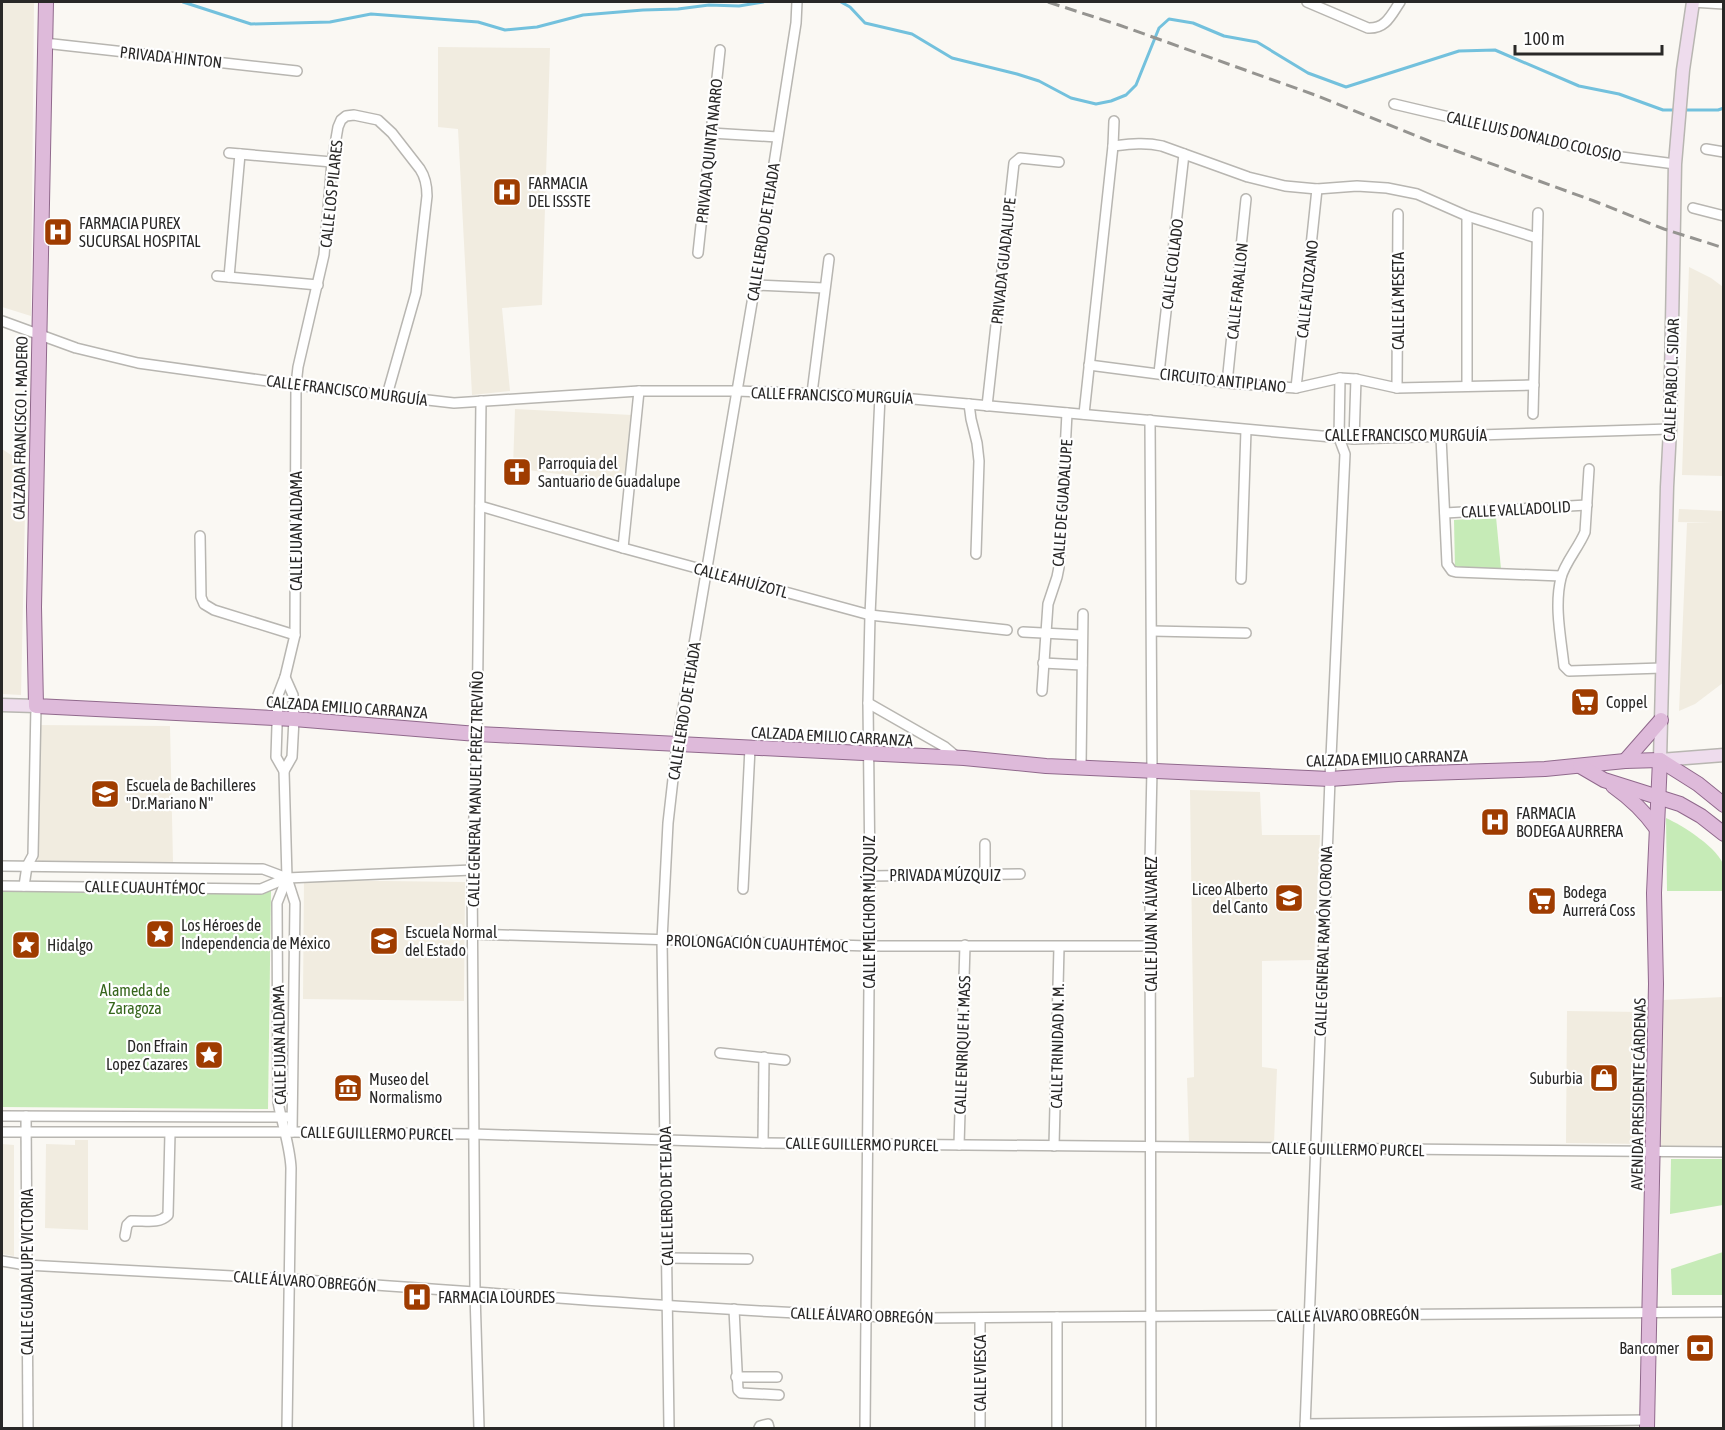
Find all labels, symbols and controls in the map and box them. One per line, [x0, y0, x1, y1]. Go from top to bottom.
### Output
scale bar [1515, 18, 1662, 56]
text: 100 m [1524, 28, 1565, 49]
street label: PRIVADA HINTON [119, 43, 223, 71]
street label: PRIVADA QUINTA NARRO [692, 78, 726, 224]
street label: CALLE LUIS DONALDO COLOSIO [1445, 107, 1623, 165]
street label: CALLE LOS PILARES [316, 139, 346, 249]
street label: CALLE LERDO DE TEJADA [743, 162, 783, 302]
place label: FARMACIA DEL ISSSTE [528, 174, 590, 210]
hospital icon: FARMACIA DEL ISSSTE [491, 176, 523, 208]
street label: PRIVADA GUADALUPE [987, 197, 1019, 325]
place label: FARMACIA PUREX SUCURSAL HOSPITAL [79, 214, 201, 250]
hospital icon: FARMACIA PUREX SUCURSAL HOSPITAL [42, 216, 74, 248]
street label: CALLE COLLADO [1158, 218, 1186, 310]
street label: CALLE ALTOZANO [1293, 239, 1321, 339]
street label: CALLE FARALLON [1223, 242, 1251, 340]
street label: CALLE LA MESETA [1389, 252, 1407, 350]
street label: CALLE PABLO L. SIDAR [1660, 318, 1682, 442]
street label: CALZADA FRANCISCO I. MADERO [9, 336, 31, 520]
street label: CIRCUITO ANTIPLANO [1159, 364, 1287, 396]
street label: CALLE FRANCISCO MURGUÍA [265, 371, 429, 409]
street label: CALLE FRANCISCO MURGUÍA [751, 383, 914, 407]
street label: CALLE FRANCISCO MURGUÍA [1325, 426, 1487, 444]
street label: CALLE DE GUADALUPE [1049, 439, 1075, 567]
place label: Parroquia del Santuario de Guadalupe [538, 454, 680, 491]
church icon: Parroquia del Santuario de Guadalupe [501, 456, 533, 488]
street label: CALLE JUAN ALDAMA [287, 471, 305, 591]
street label: CALLE VALLADOLID [1461, 497, 1571, 521]
street label: CALLE AHUÍZOTL [692, 559, 791, 601]
street label: CALLE LERDO DE TEJADA [664, 641, 704, 781]
street label: CALLE GENERAL MANUEL PÉREZ TREVIÑO [464, 671, 486, 907]
supermarket icon: Coppel [1569, 686, 1601, 718]
street label: CALZADA EMILIO CARRANZA [266, 692, 429, 722]
place label: Coppel [1606, 693, 1648, 712]
street label: CALZADA EMILIO CARRANZA [751, 723, 914, 749]
street label: CALZADA EMILIO CARRANZA [1306, 746, 1468, 770]
place label: Escuela de Bachilleres "Dr.Mariano N" [126, 776, 256, 812]
school or university icon: Escuela de Bachilleres "Dr.Mariano N" [89, 778, 121, 810]
place label: FARMACIA BODEGA AURRERA [1516, 804, 1623, 840]
hospital icon: FARMACIA BODEGA AURRERA [1479, 806, 1511, 838]
street label: CALLE MELCHOR MÚZQUIZ [860, 835, 878, 989]
street label: CALLE GENERAL RAMÓN CORONA [1311, 845, 1335, 1036]
street label: CALLE JUAN N. ÁLVAREZ [1142, 856, 1160, 992]
street label: PRIVADA MÚZQUIZ [889, 866, 1001, 884]
street label: CALLE CUAUHTÉMOC [84, 877, 206, 897]
place label: Liceo Alberto del Canto [1192, 880, 1268, 916]
school or university icon: Liceo Alberto del Canto [1273, 882, 1305, 914]
place label: Bodega Aurrerá Coss [1563, 883, 1636, 919]
supermarket icon: Bodega Aurrerá Coss [1526, 885, 1558, 917]
place label: Los Héroes de Independencia de México [181, 916, 331, 953]
place icon: Los Héroes de Independencia de México [144, 918, 176, 950]
place label: Escuela Normal del Estado [405, 923, 498, 959]
school or university icon: Escuela Normal del Estado [368, 925, 400, 957]
place icon: Hidalgo [10, 929, 42, 961]
street label: PROLONGACIÓN CUAUHTÉMOC [665, 931, 849, 955]
place label: Hidalgo [47, 936, 93, 955]
street label: CALLE ENRIQUE H. MASS [951, 975, 973, 1115]
park label: Alameda de Zaragoza [100, 981, 170, 1018]
street label: CALLE TRINIDAD N. M. [1047, 983, 1067, 1109]
street label: CALLE JUAN ALDAMA [269, 985, 289, 1105]
street label: AVENIDA PRESIDENTE CÁRDENAS [1627, 997, 1649, 1190]
place label: Don Efrain Lopez Cazares [106, 1037, 188, 1074]
place icon: Don Efrain Lopez Cazares [193, 1039, 225, 1071]
shop icon: Suburbia [1588, 1062, 1620, 1094]
place label: Suburbia [1530, 1069, 1583, 1087]
place label: Museo del Normalismo [369, 1070, 442, 1106]
museum icon: Museo del Normalismo [332, 1072, 364, 1104]
street label: CALLE GUILLERMO PURCEL [300, 1123, 455, 1143]
street label: CALLE LERDO DE TEJADA [656, 1126, 676, 1266]
street label: CALLE GUILLERMO PURCEL [785, 1134, 940, 1154]
street label: CALLE GUILLERMO PURCEL [1271, 1139, 1426, 1159]
street label: CALLE GUADALUPE VICTORIA [18, 1189, 36, 1355]
street label: CALLE ÁLVARO OBREGÓN [233, 1267, 377, 1295]
hospital icon: FARMACIA LOURDES [401, 1281, 433, 1313]
place label: FARMACIA LOURDES [438, 1288, 555, 1306]
street label: CALLE ÁLVARO OBREGÓN [790, 1304, 934, 1326]
street label: CALLE ÁLVARO OBREGÓN [1276, 1305, 1420, 1325]
bank icon: Bancomer [1684, 1332, 1716, 1364]
street label: CALLE VIESCA [971, 1334, 989, 1411]
place label: Bancomer [1619, 1339, 1679, 1357]

